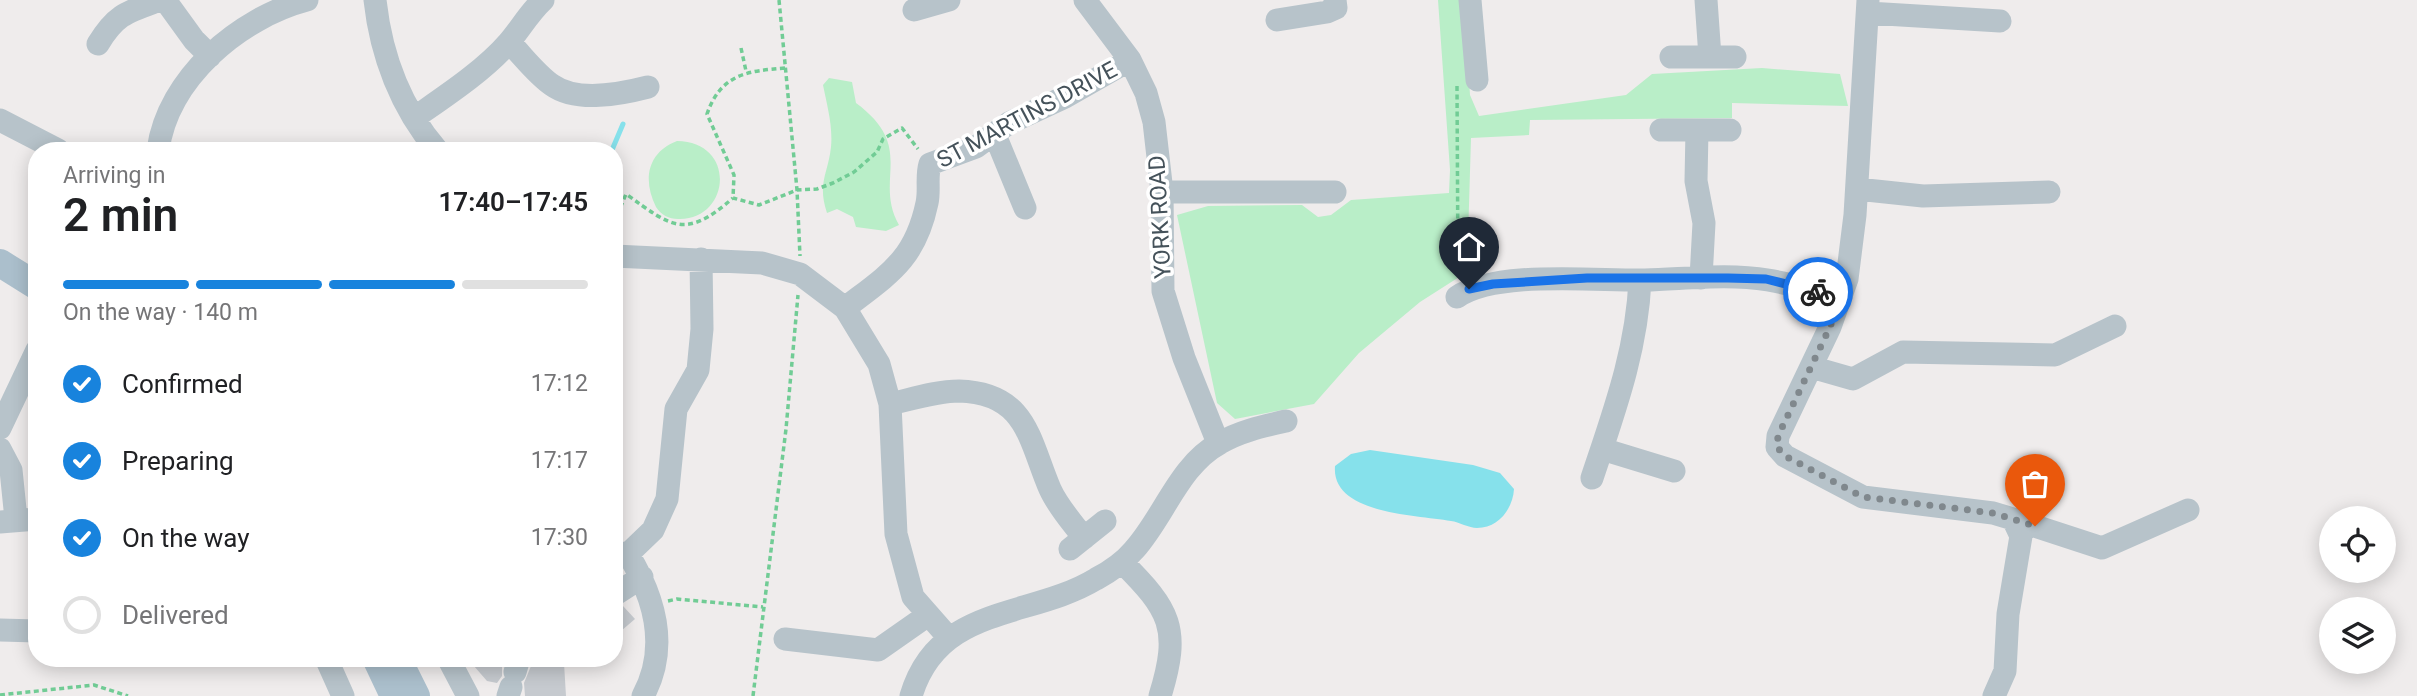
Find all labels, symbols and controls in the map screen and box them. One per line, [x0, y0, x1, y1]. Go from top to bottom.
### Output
street label: ST MARTINS DRIVE [932, 56, 1122, 174]
street label: YORK ROAD [1143, 155, 1177, 279]
text: Arriving in [63, 162, 166, 189]
text: 17:40–17:45 [438, 187, 588, 217]
text: 2 min [63, 188, 178, 242]
pin [1439, 217, 1499, 289]
icon: home [1450, 228, 1488, 266]
courier [1783, 257, 1853, 327]
icon: bike [1799, 273, 1837, 311]
text: On the way · 140 m [63, 299, 258, 326]
icon: check [63, 365, 101, 403]
text: Confirmed [122, 369, 243, 399]
text: 17:12 [531, 370, 588, 397]
icon: check [63, 442, 101, 480]
text: Preparing [122, 446, 234, 476]
text: 17:17 [531, 447, 588, 474]
pin [2005, 454, 2065, 526]
icon: bag [2016, 465, 2054, 503]
map controls [2319, 506, 2396, 674]
button: locate [2319, 506, 2396, 583]
icon: check [63, 519, 101, 557]
text: On the way [122, 523, 250, 553]
text: 17:30 [531, 524, 588, 551]
button: layers [2319, 597, 2396, 674]
text: Delivered [122, 600, 229, 630]

